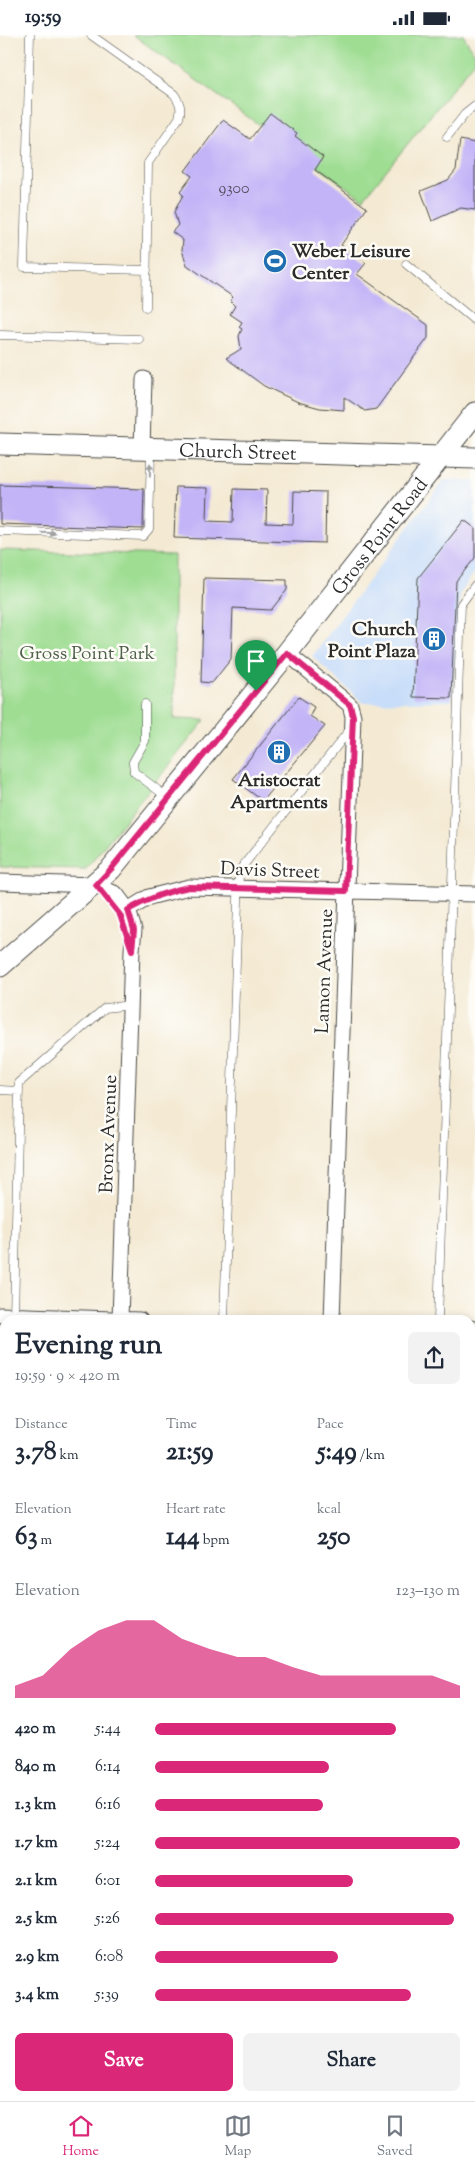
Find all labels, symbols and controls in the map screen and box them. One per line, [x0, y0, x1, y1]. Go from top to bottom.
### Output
text: 19:59 [25, 4, 61, 31]
house number: 9300 [218, 178, 250, 201]
place label: Weber Leisure Center [292, 239, 411, 288]
sports icon: Weber Leisure Center [262, 248, 288, 274]
street label: Church Street [179, 438, 297, 469]
one-way arrow [147, 462, 155, 478]
street label: Gross Point Road [326, 473, 435, 602]
one-way arrow [41, 530, 57, 538]
place label: Church Point Plaza [328, 617, 417, 666]
building icon: Church Point Plaza [421, 626, 447, 652]
pin [235, 640, 277, 691]
park label: Gross Point Park [19, 641, 155, 668]
icon: arrive [242, 647, 270, 675]
building icon: Aristocrat Apartments [266, 739, 292, 765]
place label: Aristocrat Apartments [230, 768, 328, 817]
street label: Davis Street [220, 856, 321, 887]
street label: Lamon Avenue [310, 908, 341, 1034]
street label: Bronx Avenue [94, 1074, 125, 1194]
text: Evening run [15, 1326, 162, 1366]
button: share [408, 1332, 460, 1384]
text: 19:59 · 9 × 420 m [15, 1365, 120, 1388]
text: Distance [15, 1415, 68, 1435]
text: Time [166, 1415, 197, 1435]
text: Pace [317, 1415, 344, 1435]
text: 3.78 [15, 1435, 56, 1471]
text: 21:59 [166, 1435, 213, 1471]
text: 5:49 [317, 1435, 357, 1471]
text: km [56, 1446, 79, 1466]
text: /km [357, 1446, 385, 1466]
text: Elevation [15, 1500, 72, 1520]
text: Heart rate [166, 1500, 226, 1520]
text: kcal [317, 1500, 341, 1520]
text: 63 [15, 1520, 38, 1556]
text: 144 [166, 1520, 200, 1556]
text: 250 [317, 1520, 350, 1556]
text: m [38, 1531, 52, 1551]
text: bpm [200, 1531, 230, 1551]
text: Elevation [15, 1580, 80, 1603]
text: 123–130 m [396, 1580, 460, 1603]
text: 420 m [15, 1718, 56, 1741]
text: 5:44 [95, 1718, 121, 1741]
text: 840 m [15, 1756, 56, 1779]
text: 6:14 [95, 1756, 120, 1779]
text: 1.3 km [15, 1794, 56, 1817]
text: 6:16 [95, 1794, 120, 1817]
text: 1.7 km [15, 1832, 58, 1855]
text: 5:24 [95, 1832, 120, 1855]
text: 2.1 km [15, 1870, 57, 1893]
text: 6:01 [95, 1870, 121, 1893]
text: 2.5 km [15, 1908, 57, 1931]
text: 5:26 [95, 1908, 120, 1931]
text: 2.9 km [15, 1946, 59, 1969]
text: 6:08 [95, 1946, 123, 1969]
text: 3.4 km [15, 1984, 59, 2007]
text: 5:39 [95, 1984, 119, 2007]
button: Save [15, 2033, 233, 2091]
button: Share [243, 2033, 460, 2091]
tab: Home [62, 2112, 99, 2162]
tab: Map [224, 2112, 252, 2162]
tab: Saved [377, 2112, 413, 2162]

